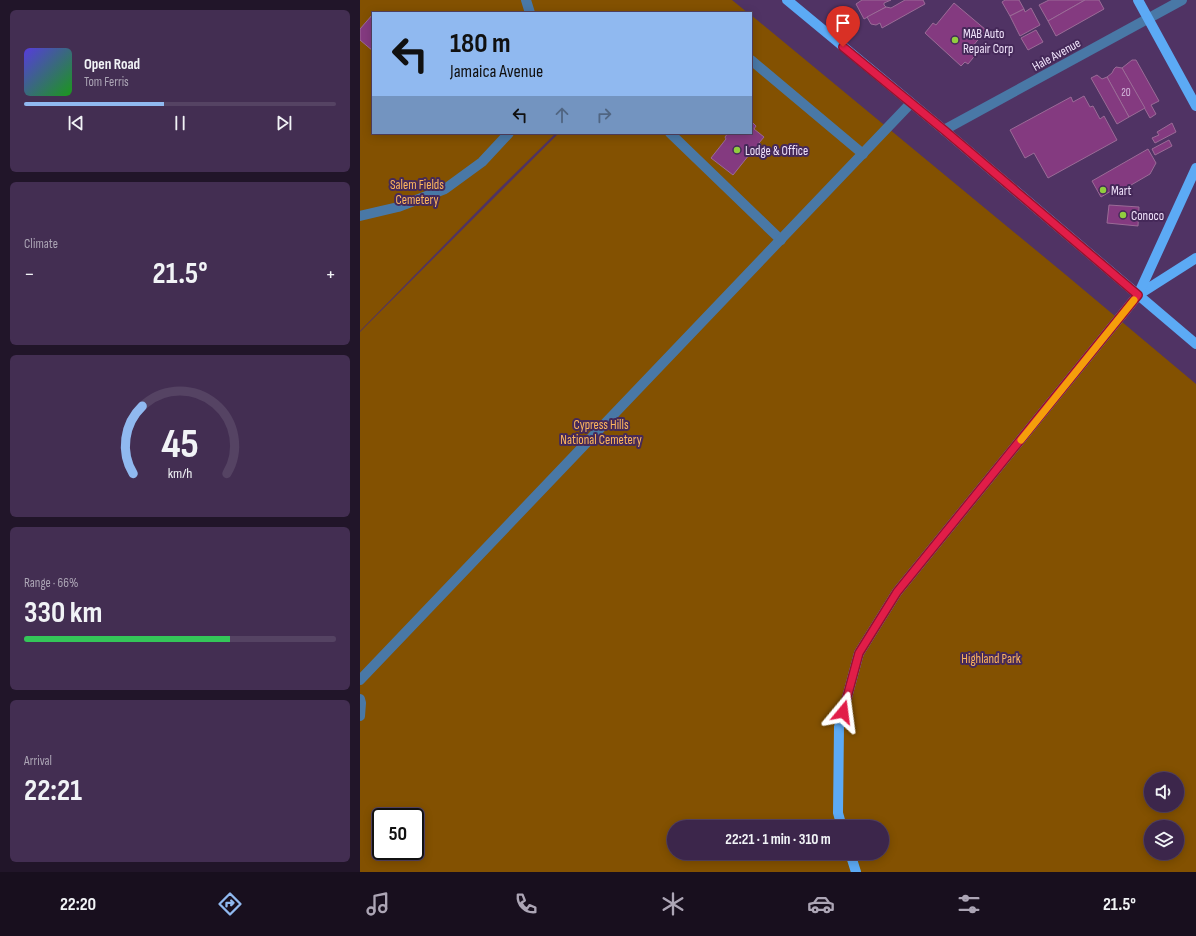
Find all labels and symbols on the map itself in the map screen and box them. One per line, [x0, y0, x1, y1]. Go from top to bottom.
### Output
pin [826, 6, 860, 47]
place label: MAB Auto Repair Corp [963, 26, 1013, 57]
marker: MAB Auto Repair Corp [950, 35, 960, 45]
street label: Hale Avenue [1029, 35, 1084, 75]
house number: 20 [1121, 86, 1131, 99]
place label: Lodge & Office [745, 143, 808, 159]
marker: Lodge & Office [732, 145, 742, 155]
park label: Salem Fields Cemetery [390, 177, 444, 208]
place label: Mart [1111, 183, 1132, 199]
marker: Mart [1098, 185, 1108, 195]
place label: Conoco [1131, 208, 1164, 224]
marker: Conoco [1118, 210, 1128, 220]
park label: Cypress Hills National Cemetery [560, 417, 642, 448]
park label: Highland Park [961, 651, 1021, 667]
position arrow [822, 691, 864, 733]
speed limit sign: 50 [372, 808, 424, 860]

